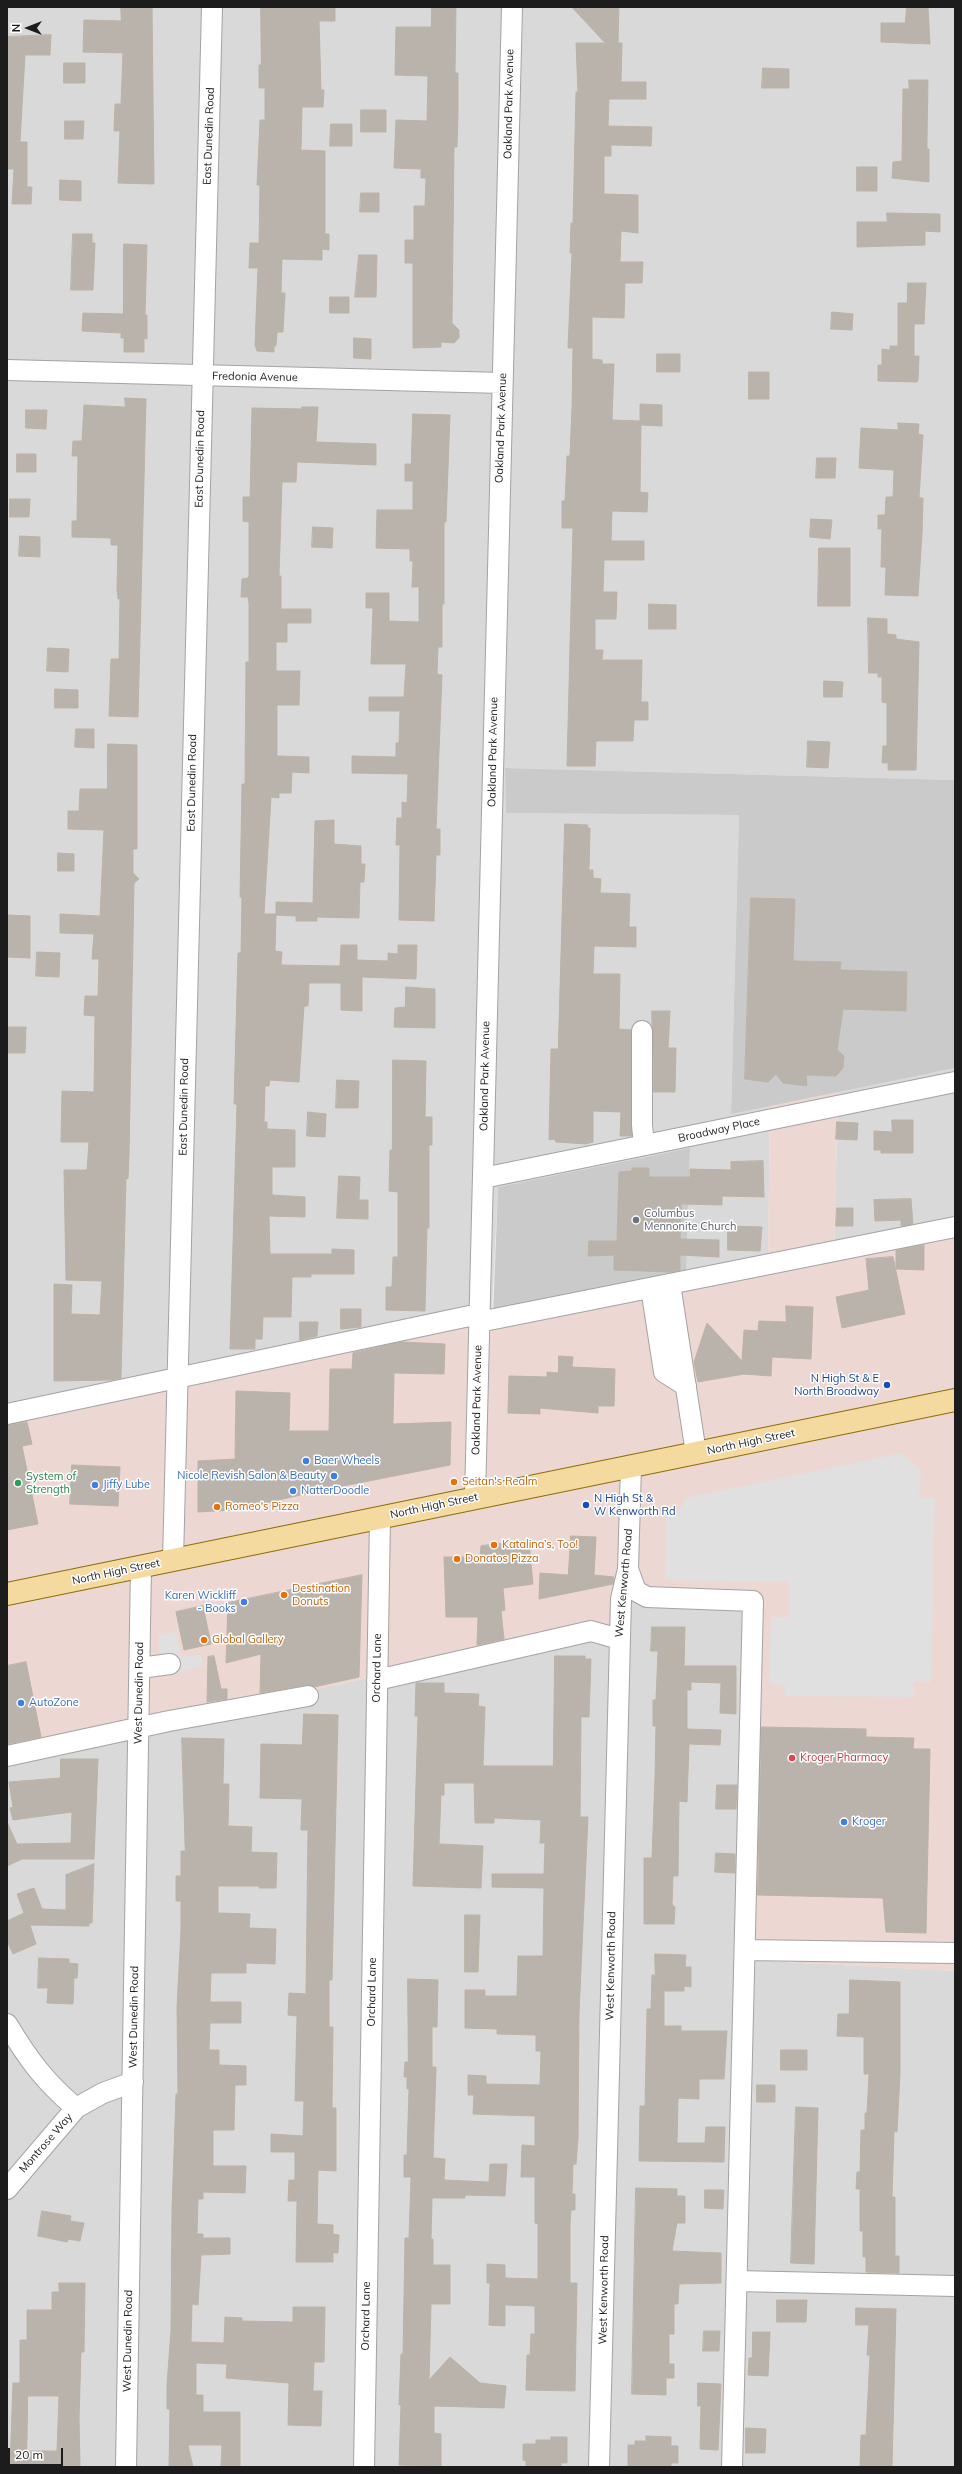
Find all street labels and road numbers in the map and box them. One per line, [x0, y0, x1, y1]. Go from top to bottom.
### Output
street label: Oakland Park Avenue [501, 49, 517, 159]
street label: East Dunedin Road [201, 87, 217, 185]
street label: Fredonia Avenue [212, 370, 298, 384]
street label: Oakland Park Avenue [492, 373, 510, 483]
street label: East Dunedin Road [193, 410, 207, 508]
street label: Oakland Park Avenue [485, 697, 501, 807]
street label: East Dunedin Road [185, 734, 199, 832]
street label: Oakland Park Avenue [477, 1021, 493, 1131]
street label: East Dunedin Road [177, 1058, 191, 1156]
street label: Broadway Place [677, 1115, 761, 1145]
street label: Oakland Park Avenue [469, 1345, 485, 1455]
street label: North High Street [706, 1426, 796, 1458]
street label: North High Street [389, 1490, 479, 1522]
street label: West Kenworth Road [613, 1528, 635, 1638]
street label: North High Street [71, 1556, 161, 1588]
street label: Orchard Lane [370, 1633, 384, 1703]
street label: West Dunedin Road [132, 1642, 146, 1744]
street label: West Kenworth Road [603, 1911, 619, 2021]
street label: Orchard Lane [365, 1957, 379, 2027]
street label: West Dunedin Road [127, 1966, 141, 2068]
street label: Montrose Way [17, 2111, 75, 2175]
street label: West Kenworth Road [596, 2235, 612, 2345]
street label: Orchard Lane [359, 2281, 373, 2351]
street label: West Dunedin Road [121, 2290, 135, 2392]

